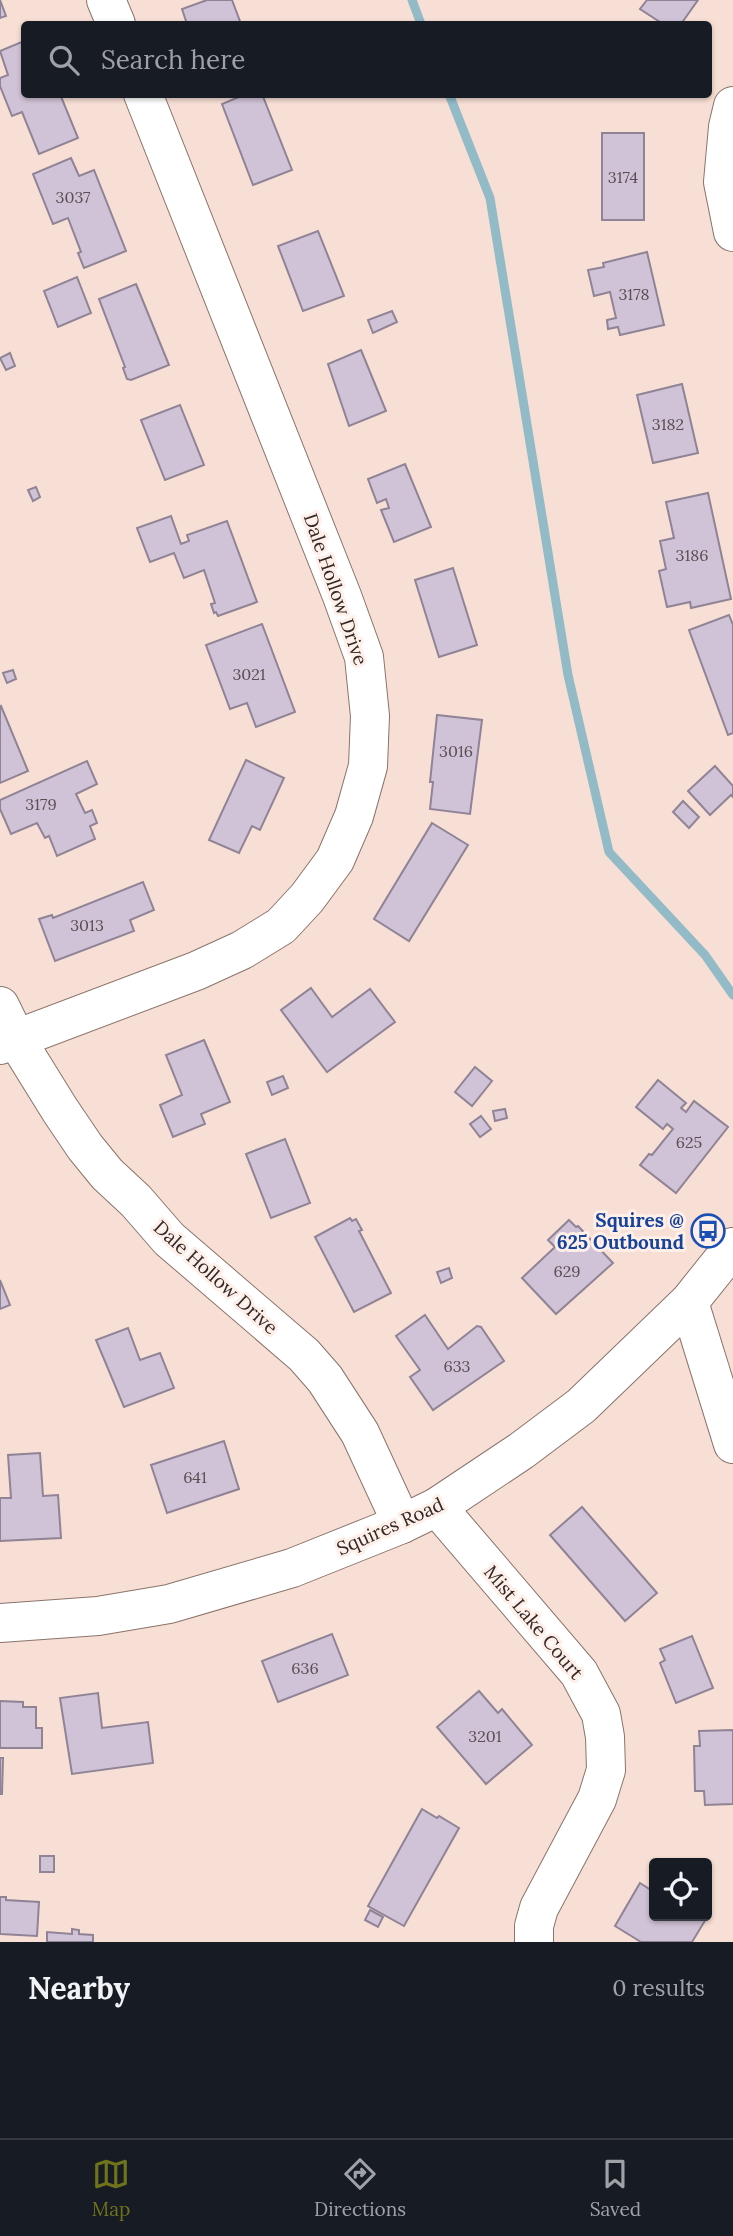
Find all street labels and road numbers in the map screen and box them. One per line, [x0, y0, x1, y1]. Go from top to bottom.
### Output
street label: Dale Hollow Drive [299, 510, 373, 668]
street label: Dale Hollow Drive [149, 1215, 283, 1339]
street label: Squires Road [333, 1492, 447, 1560]
street label: Mist Lake Court [479, 1560, 589, 1685]

